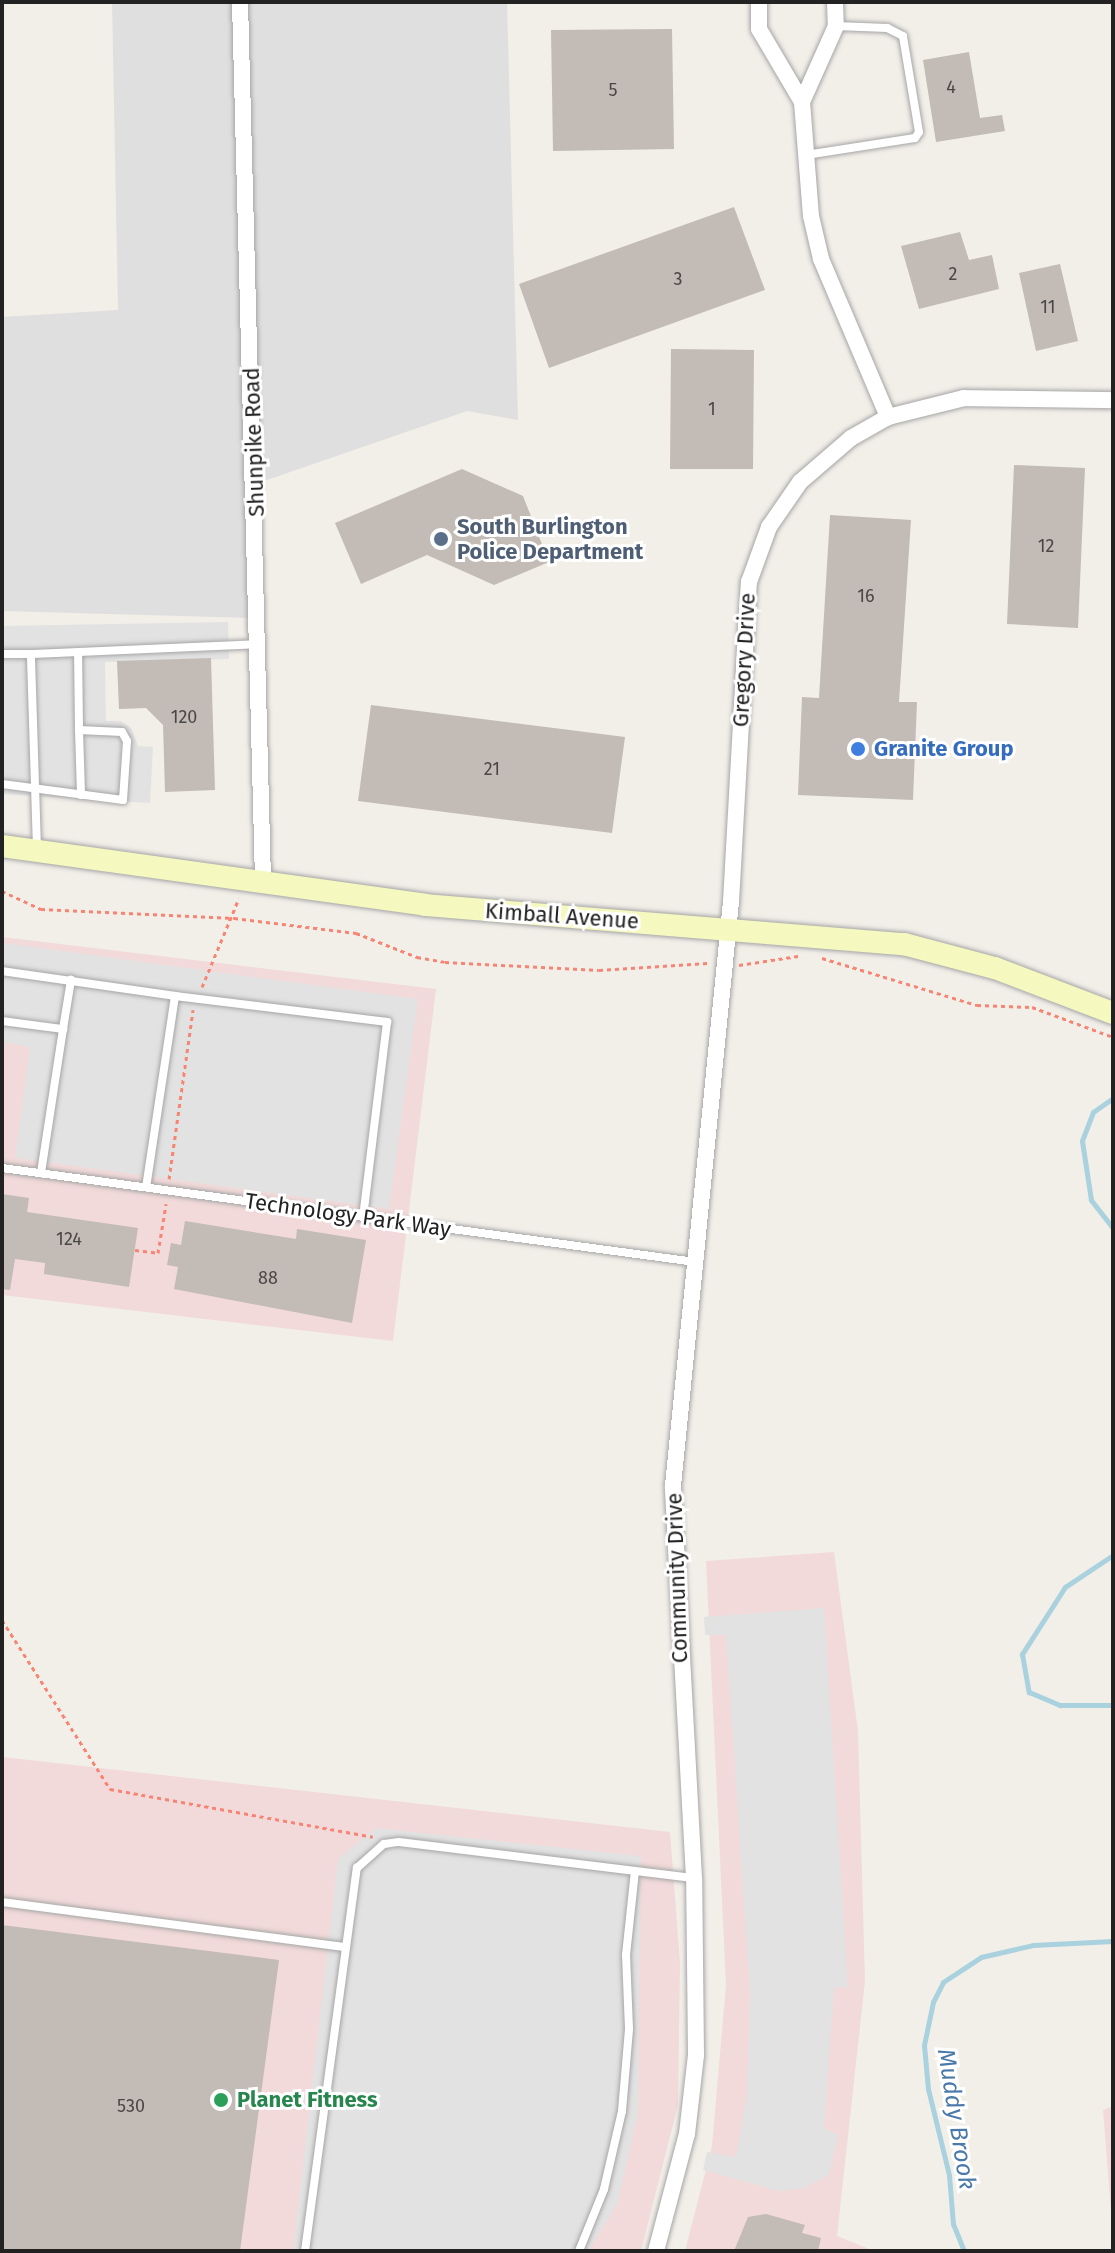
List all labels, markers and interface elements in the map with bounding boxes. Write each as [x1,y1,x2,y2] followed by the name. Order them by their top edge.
[946,76,956,98] house number: 4
[608,79,618,101] house number: 5
[949,263,957,285] house number: 2
[674,268,682,290] house number: 3
[1040,296,1056,318] house number: 11
[238,367,270,517] street label: Shunpike Road
[708,398,716,420] house number: 1
[457,513,643,564] place label: South Burlington Police Department
[432,530,450,548] marker: South Burlington Police Department
[1038,535,1054,557] house number: 12
[857,585,875,607] house number: 16
[727,592,761,728] street label: Gregory Drive
[171,706,197,728] house number: 120
[874,736,1014,762] place label: Granite Group
[849,740,867,758] marker: Granite Group
[484,758,500,780] house number: 21
[484,897,640,935] street label: Kimball Avenue
[243,1187,453,1243] street label: Technology Park Way
[56,1228,82,1250] house number: 124
[258,1267,278,1289] house number: 88
[661,1492,693,1664] street label: Community Drive
[931,2047,981,2191] water label: Muddy Brook
[237,2087,378,2113] place label: Planet Fitness
[212,2091,230,2109] marker: Planet Fitness
[117,2095,145,2117] house number: 530

